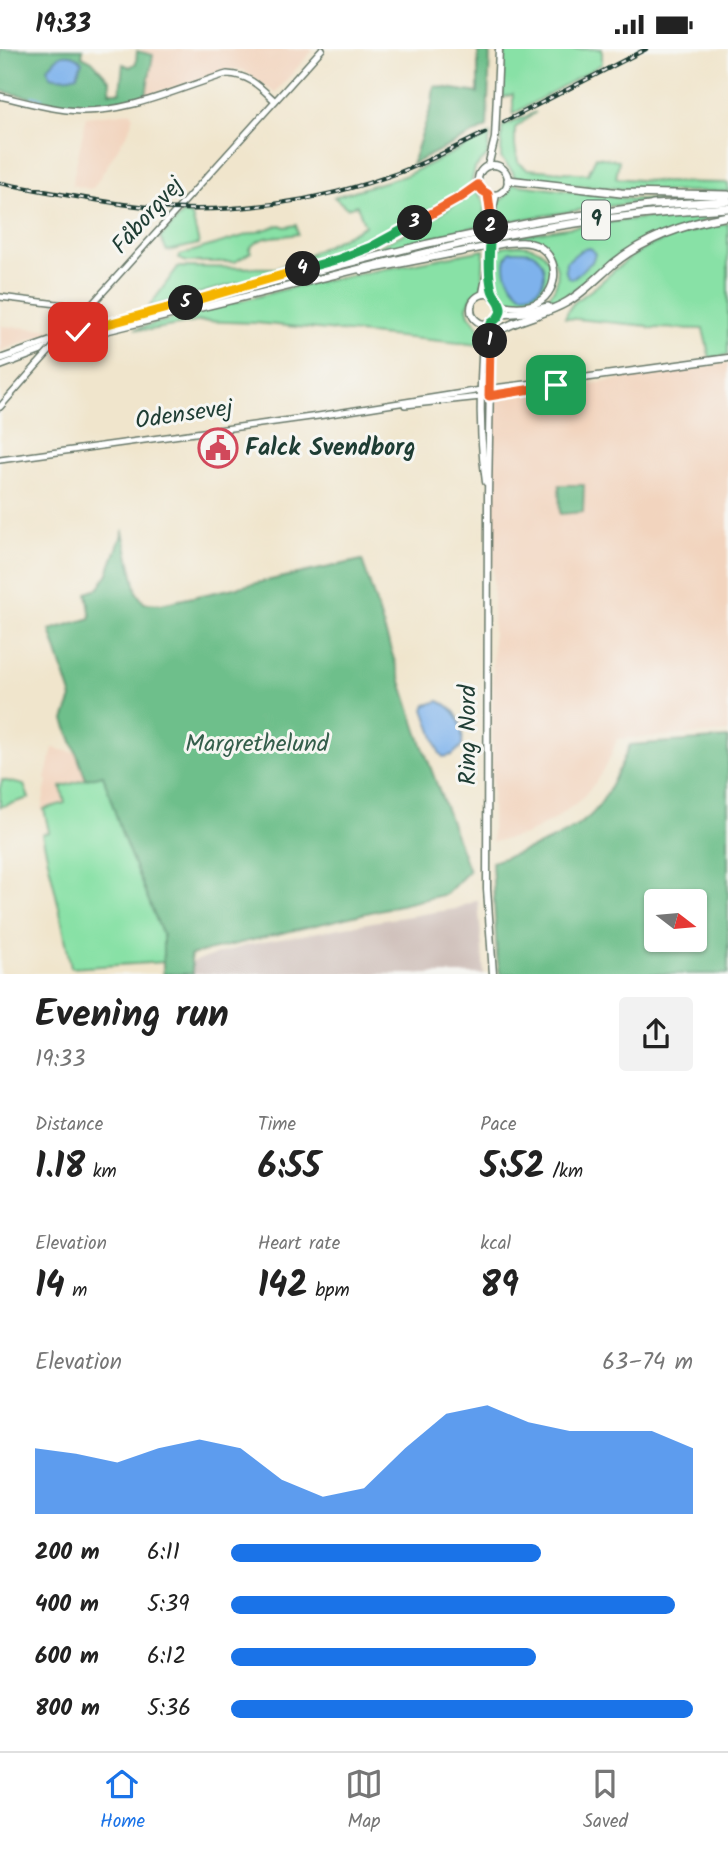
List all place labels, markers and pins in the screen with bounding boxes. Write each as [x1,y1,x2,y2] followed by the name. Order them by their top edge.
[398,205,432,241] pin: 3
[474,209,508,245] pin: 2
[286,251,320,287] pin: 4
[168,285,204,321] pin: 5
[48,302,108,362] pin
[472,323,508,359] pin: 1
[526,355,586,415] pin
[197,427,239,469] public building icon: Falck Svendborg
[245,429,416,468] place label: Falck Svendborg

